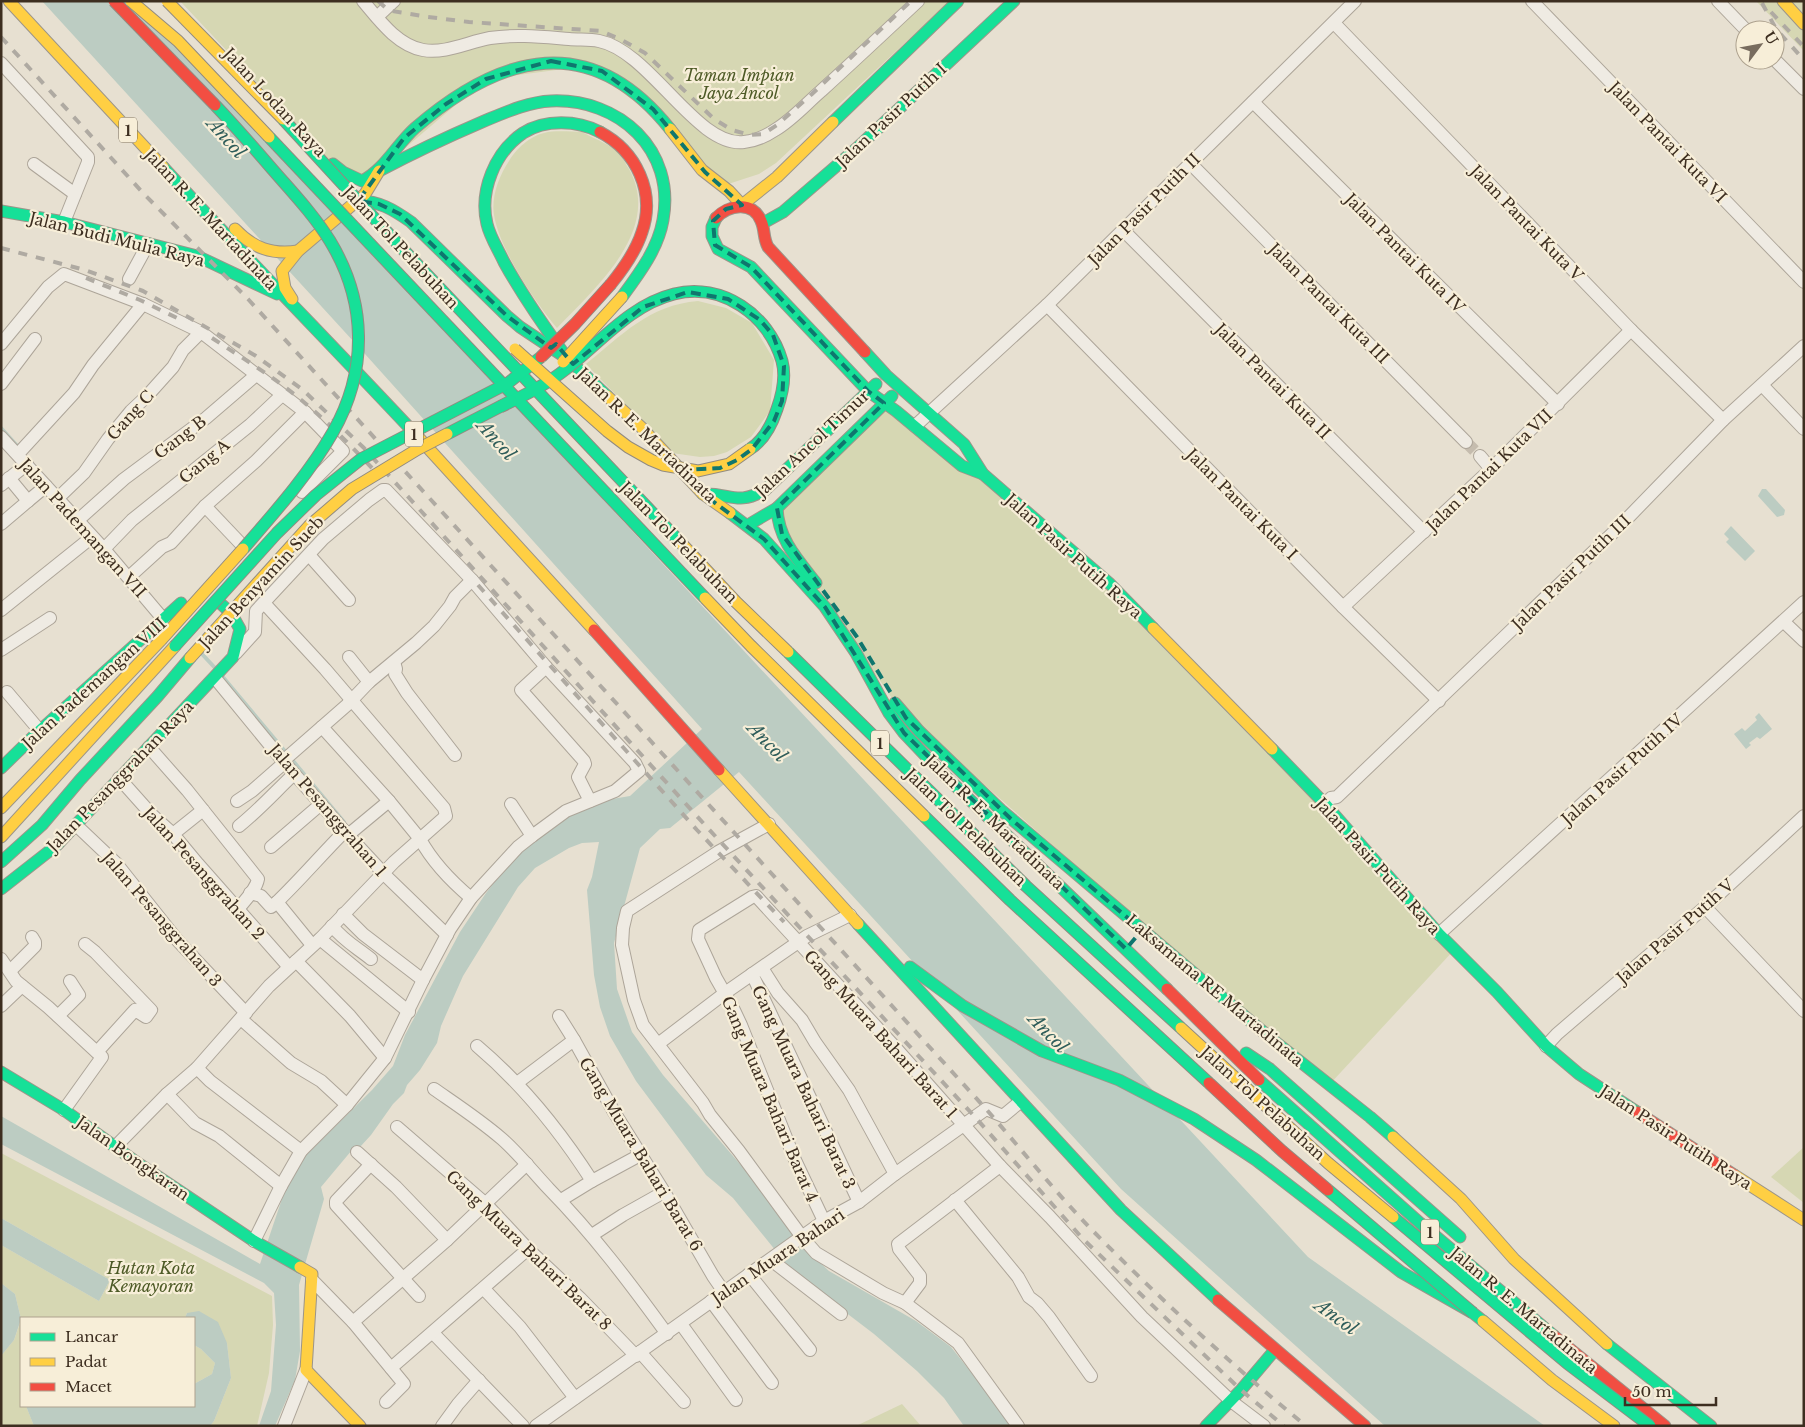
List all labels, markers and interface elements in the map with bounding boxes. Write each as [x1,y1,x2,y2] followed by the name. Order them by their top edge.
[1735,20,1785,70] north arrow
[1760,28,1782,49] text: U
[218,42,331,161] street label: Jalan Lodan Raya
[830,59,950,173] street label: Jalan Pasir Putih I
[684,65,794,103] park label: Taman Impian Jaya Ancol
[1604,76,1731,207] street label: Jalan Pantai Kuta VI
[201,112,250,163] water label: Ancol
[119,118,137,142] road number: 1
[139,143,282,294] street label: Jalan R. E. Martadinata
[1082,149,1204,271] street label: Jalan Pasir Putih II
[1465,159,1588,286] street label: Jalan Pantai Kuta V
[337,180,463,313] street label: Jalan Tol Pelabuhan
[1339,187,1469,317] street label: Jalan Pantai Kuta IV
[25,207,207,270] street label: Jalan Budi Mulia Raya
[1263,237,1393,367] street label: Jalan Pantai Kuta III
[1210,318,1335,443] street label: Jalan Pantai Kuta II
[572,362,721,507] street label: Jalan R. E. Martadinata
[749,385,873,502] street label: Jalan Ancol Timur
[102,386,158,444] street label: Gang C
[1420,405,1556,537] street label: Jalan Pantai Kuta VII
[150,411,210,463] street label: Gang B
[471,414,520,465] water label: Ancol
[405,422,423,446] road number: 1
[175,434,234,488] street label: Gang A
[1181,443,1302,564] street label: Jalan Pantai Kuta I
[14,453,151,602] street label: Jalan Pademangan VII
[615,476,742,607] street label: Jalan Tol Pelabuhan
[1000,488,1147,623] street label: Jalan Pasir Putih Raya
[1506,510,1635,635] street label: Jalan Pasir Putih III
[193,511,328,654] street label: Jalan Benyamin Sueb
[16,613,170,754] street label: Jalan Pademangan VIII
[41,696,198,857] street label: Jalan Pesanggrahan Raya
[1556,709,1687,830] street label: Jalan Pasir Putih IV
[741,716,792,767] water label: Ancol
[871,730,889,756] road number: 1
[264,738,391,881] street label: Jalan Pesanggrahan 1
[920,749,1069,894] street label: Jalan R. E. Martadinata
[900,763,1031,890] street label: Jalan Tol Pelabuhan
[1310,792,1445,939] street label: Jalan Pasir Putih Raya
[138,801,269,944] street label: Jalan Pesanggrahan 2
[97,846,226,991] street label: Jalan Pesanggrahan 3
[1611,874,1738,989] street label: Jalan Pasir Putih V
[1122,910,1308,1070] street label: Laksamana RE Martadinata
[800,946,962,1122] street label: Gang Muara Bahari Barat 1
[748,982,860,1192] street label: Gang Muara Bahari Barat 3
[717,993,823,1205] street label: Gang Muara Bahari Barat 4
[1022,1007,1073,1058] water label: Ancol
[1195,1040,1330,1164] street label: Jalan Tol Pelabuhan
[575,1053,707,1255] street label: Gang Muara Bahari Barat 6
[1594,1079,1756,1194] street label: Jalan Pasir Putih Raya
[71,1110,194,1205] street label: Jalan Bongkaran
[442,1166,616,1334] street label: Gang Muara Bahari Barat 8
[706,1204,849,1309] street label: Jalan Muara Bahari
[1421,1220,1439,1244] road number: 1
[1445,1241,1602,1378] street label: Jalan R. E. Martadinata
[106,1258,195,1296] park label: Hutan Kota Kemayoran
[1309,1293,1362,1340] water label: Ancol
[20,1317,195,1407] legend
[65,1327,119,1346] text: Lancar
[65,1352,108,1371] text: Padat
[1625,1374,1716,1406] scale bar
[65,1377,112,1396] text: Macet
[1632,1382,1672,1401] text: 50 m

